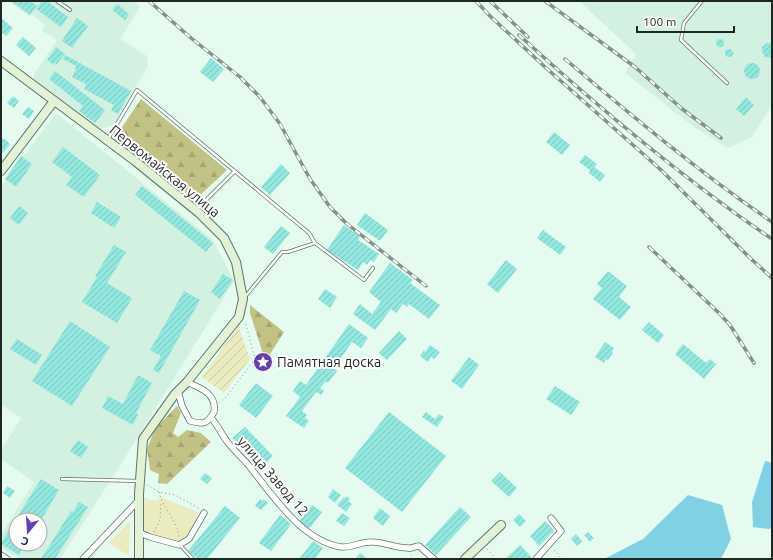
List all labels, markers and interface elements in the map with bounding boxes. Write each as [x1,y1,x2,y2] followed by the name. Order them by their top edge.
[637,8,734,34] scale bar
[643,15,676,28] text: 100 m
[107,122,223,220] street label: Первомайская улица
[252,351,274,373] place icon: Памятная доска
[277,354,381,370] place label: Памятная доска
[234,433,312,519] street label: улица Завод 12
[8,512,48,552] north arrow
[20,535,30,548] text: С

